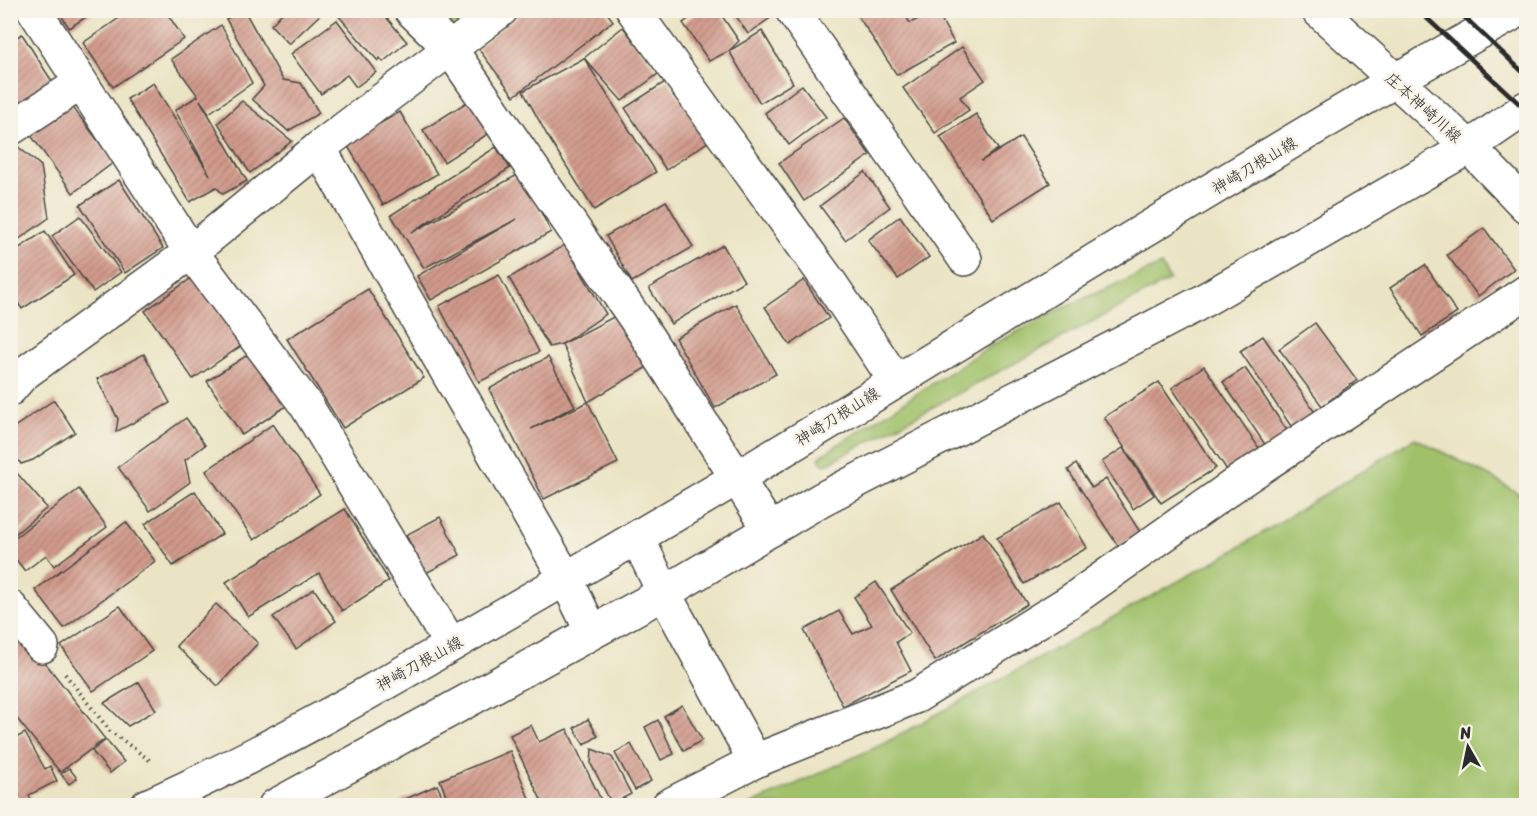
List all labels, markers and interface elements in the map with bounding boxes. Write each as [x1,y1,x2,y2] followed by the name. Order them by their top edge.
[1378,64,1469,150] street label: 庄本神崎川線
[1206,128,1303,203] street label: 神崎刀根山線
[789,379,886,454] street label: 神崎刀根山線
[370,627,468,699] street label: 神崎刀根山線
[1438,717,1498,777] north arrow
[1457,717,1474,748] text: N

